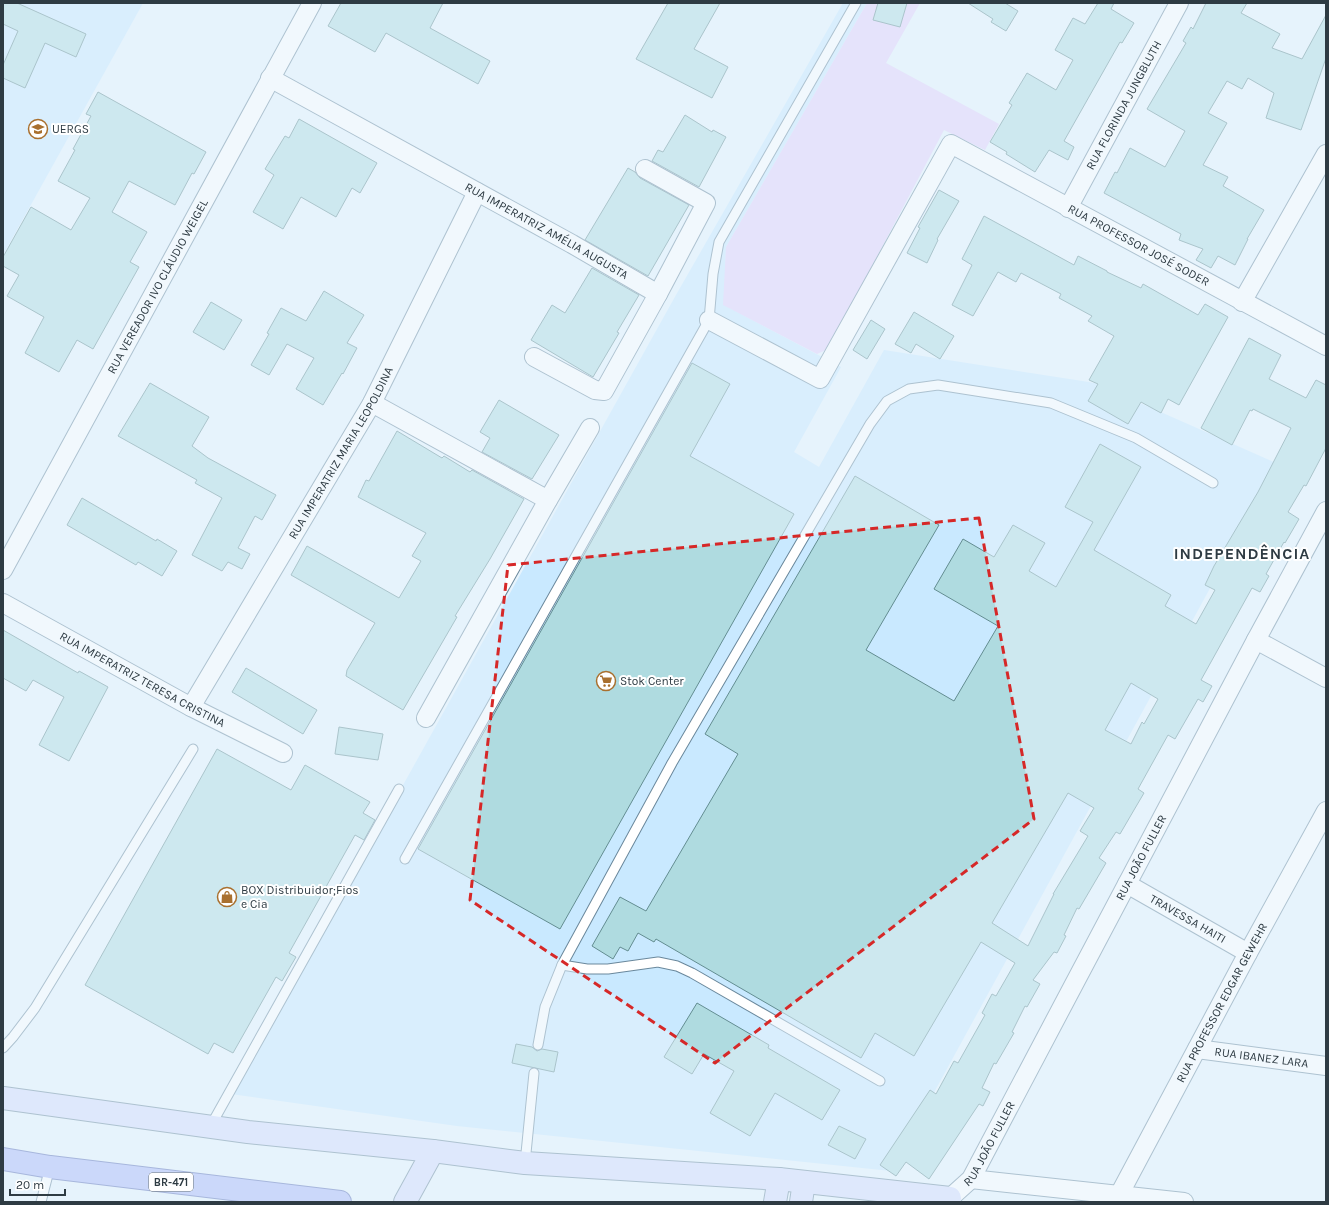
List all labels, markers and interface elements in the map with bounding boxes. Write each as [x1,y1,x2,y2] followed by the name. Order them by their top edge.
[1083,38,1164,172] street label: RUA FLORINDA JUNGBLUTH
[27,118,49,140] school or university icon: UERGS
[52,122,89,136] place label: UERGS
[462,180,631,282] street label: RUA IMPERATRIZ AMÉLIA AUGUSTA
[104,196,211,376] street label: RUA VEREADOR IVO CLÁUDIO WEIGEL
[1066,201,1212,289] street label: RUA PROFESSOR JOSÉ SODER
[286,364,396,542] street label: RUA IMPERATRIZ MARIA LEOPOLDINA
[1174,544,1310,563] district label: INDEPENDÊNCIA
[57,629,228,730] street label: RUA IMPERATRIZ TERESA CRISTINA
[595,670,617,692] supermarket icon: Stok Center
[620,674,684,688] place label: Stok Center
[1113,812,1169,903] street label: RUA JOÃO FULLER
[241,883,359,911] place label: BOX Distribuidor;Fios e Cia
[216,886,238,908] shop icon: BOX Distribuidor;Fios e Cia
[1147,891,1228,946] street label: TRAVESSA HAITI
[1173,920,1270,1085] street label: RUA PROFESSOR EDGAR GEWEHR
[1214,1044,1309,1071] street label: RUA IBANEZ LARA
[961,1099,1018,1189] street label: RUA JOÃO FULLER
[10,1171,65,1197] scale bar
[149,1173,193,1191] road number: BR-471
[16,1178,44,1192] text: 20 m

